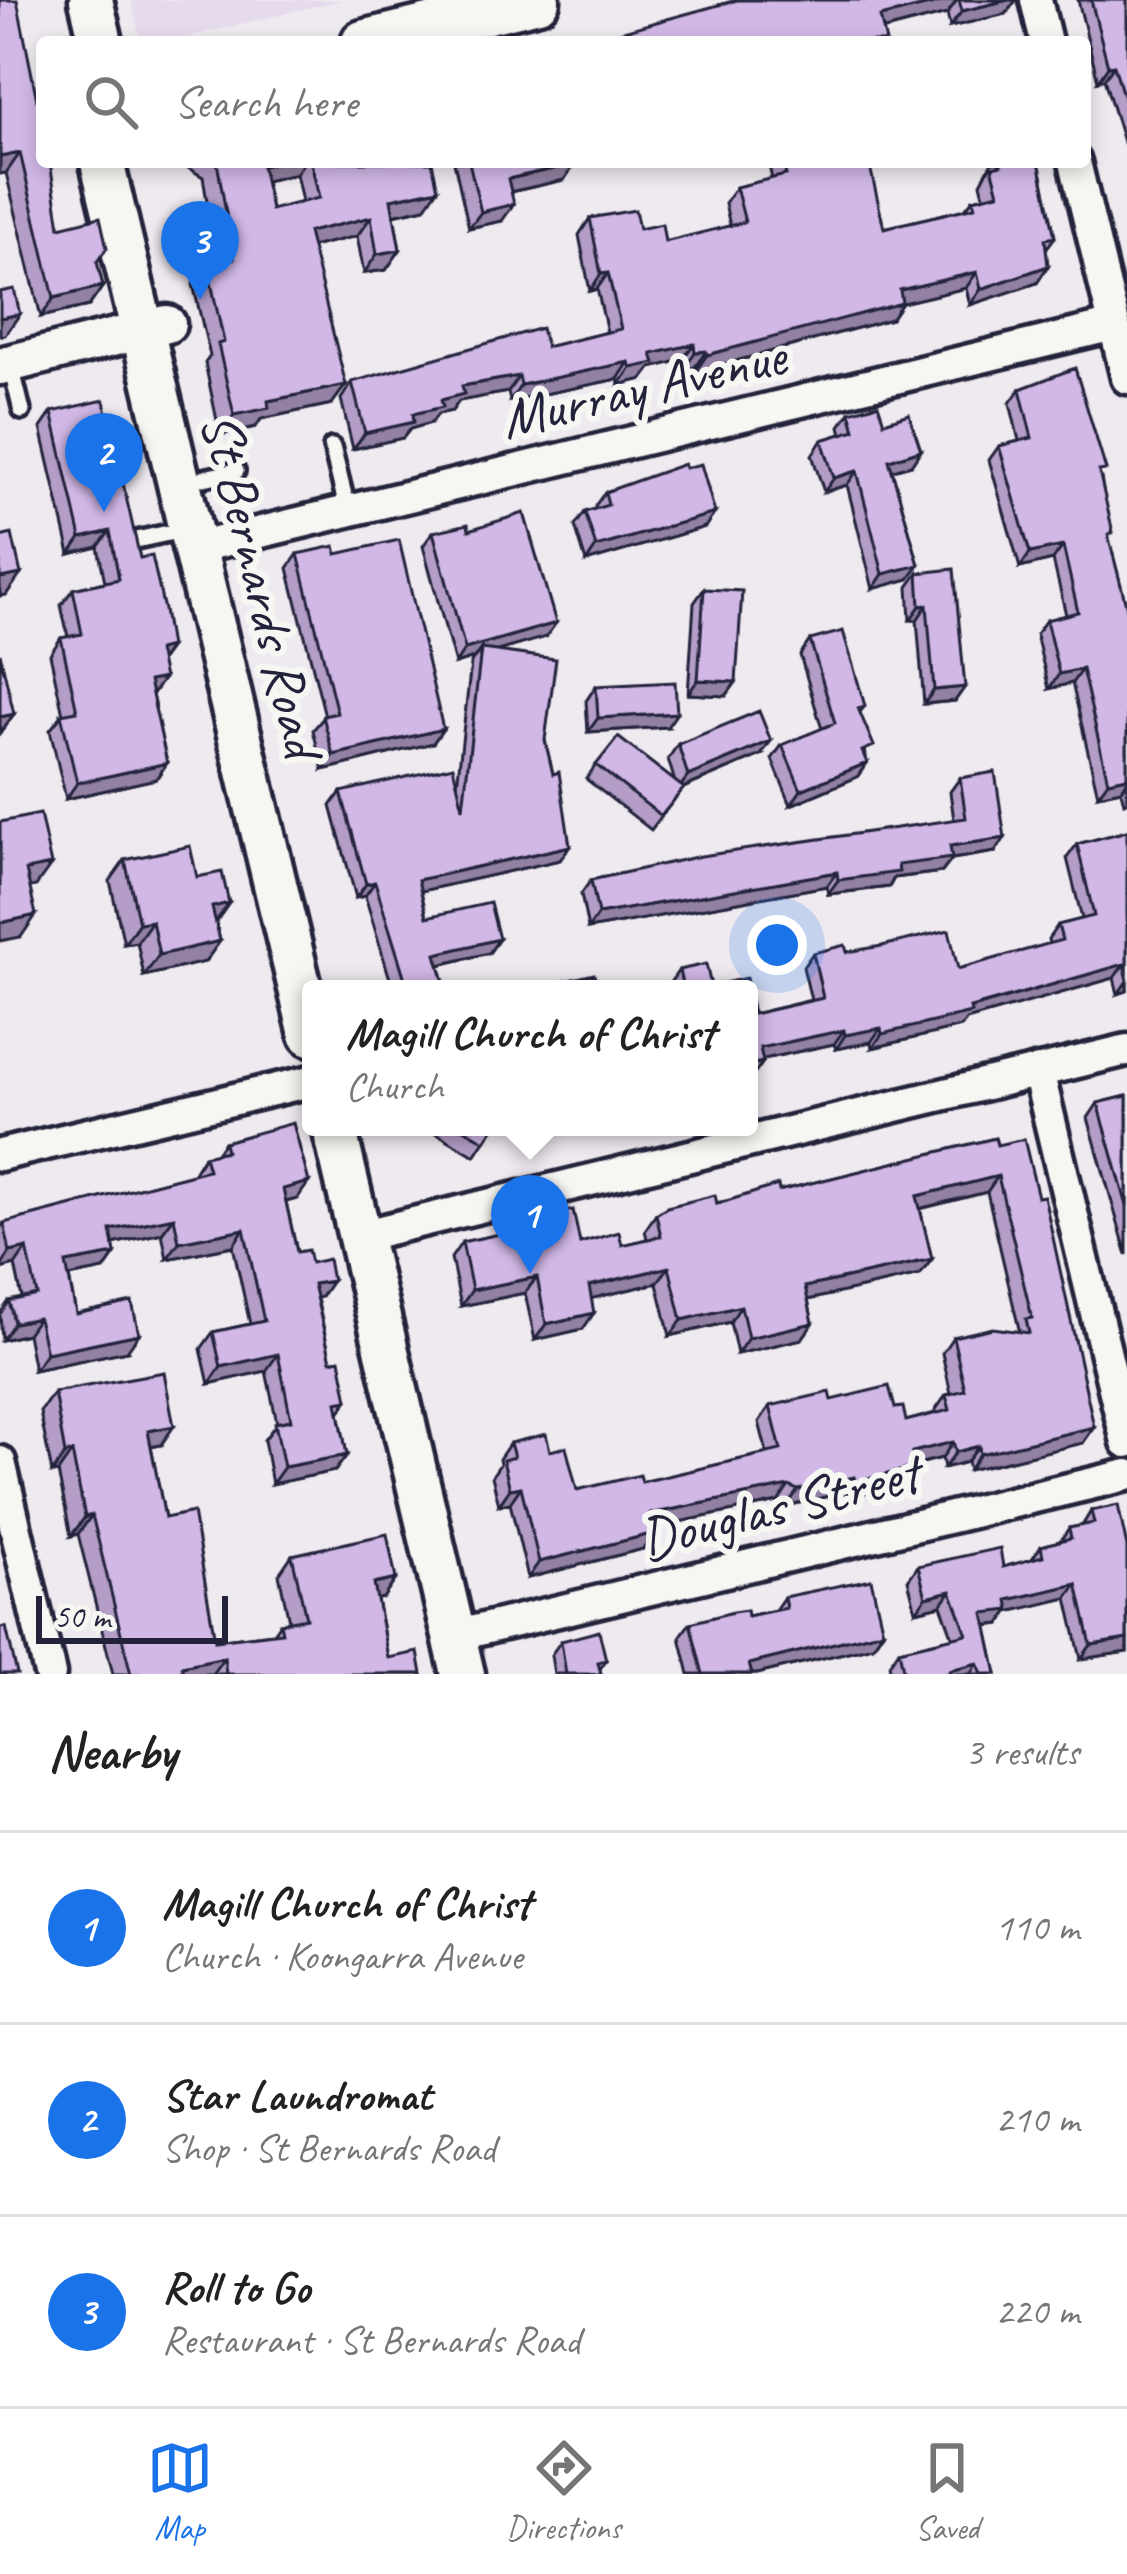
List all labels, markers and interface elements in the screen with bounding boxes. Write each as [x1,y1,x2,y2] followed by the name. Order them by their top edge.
[36,36,1091,168] search box
[78,69,144,135] icon: search
[174,74,357,131] text: Search here
[161,201,239,300] pin: 3
[494,319,796,455] street label: Murray Avenue
[185,405,342,772] street label: St Bernards Road
[65,413,143,512] pin: 2
[747,915,807,975] your location
[302,980,758,1136] popup
[346,1005,714,1062] text: Magill Church of Christ
[346,1062,443,1111] text: Church
[491,1175,569,1274] pin: 1
[632,1435,933,1575] street label: Douglas Street
[36,1590,228,1643] scale bar
[54,1596,110,1638] text: 50 m
[48,1720,176,1784] text: Nearby
[965,1728,1079,1777] text: 3 results
[162,1875,531,1932] text: Magill Church of Christ
[78,1903,96,1952] text: 1
[995,1903,1079,1952] text: 110 m
[162,1932,522,1981] text: Church · Koongarra Avenue
[162,2067,432,2124] text: Star Laundromat
[78,2095,96,2144] text: 2
[995,2095,1079,2144] text: 210 m
[162,2124,495,2173] text: Shop · St Bernards Road
[162,2259,310,2316] text: Roll to Go
[78,2287,96,2336] text: 3
[995,2287,1079,2336] text: 220 m
[162,2316,580,2365] text: Restaurant · St Bernards Road
[147,2435,213,2549] tab: Map
[506,2435,621,2549] tab: Directions
[914,2435,980,2549] tab: Saved

